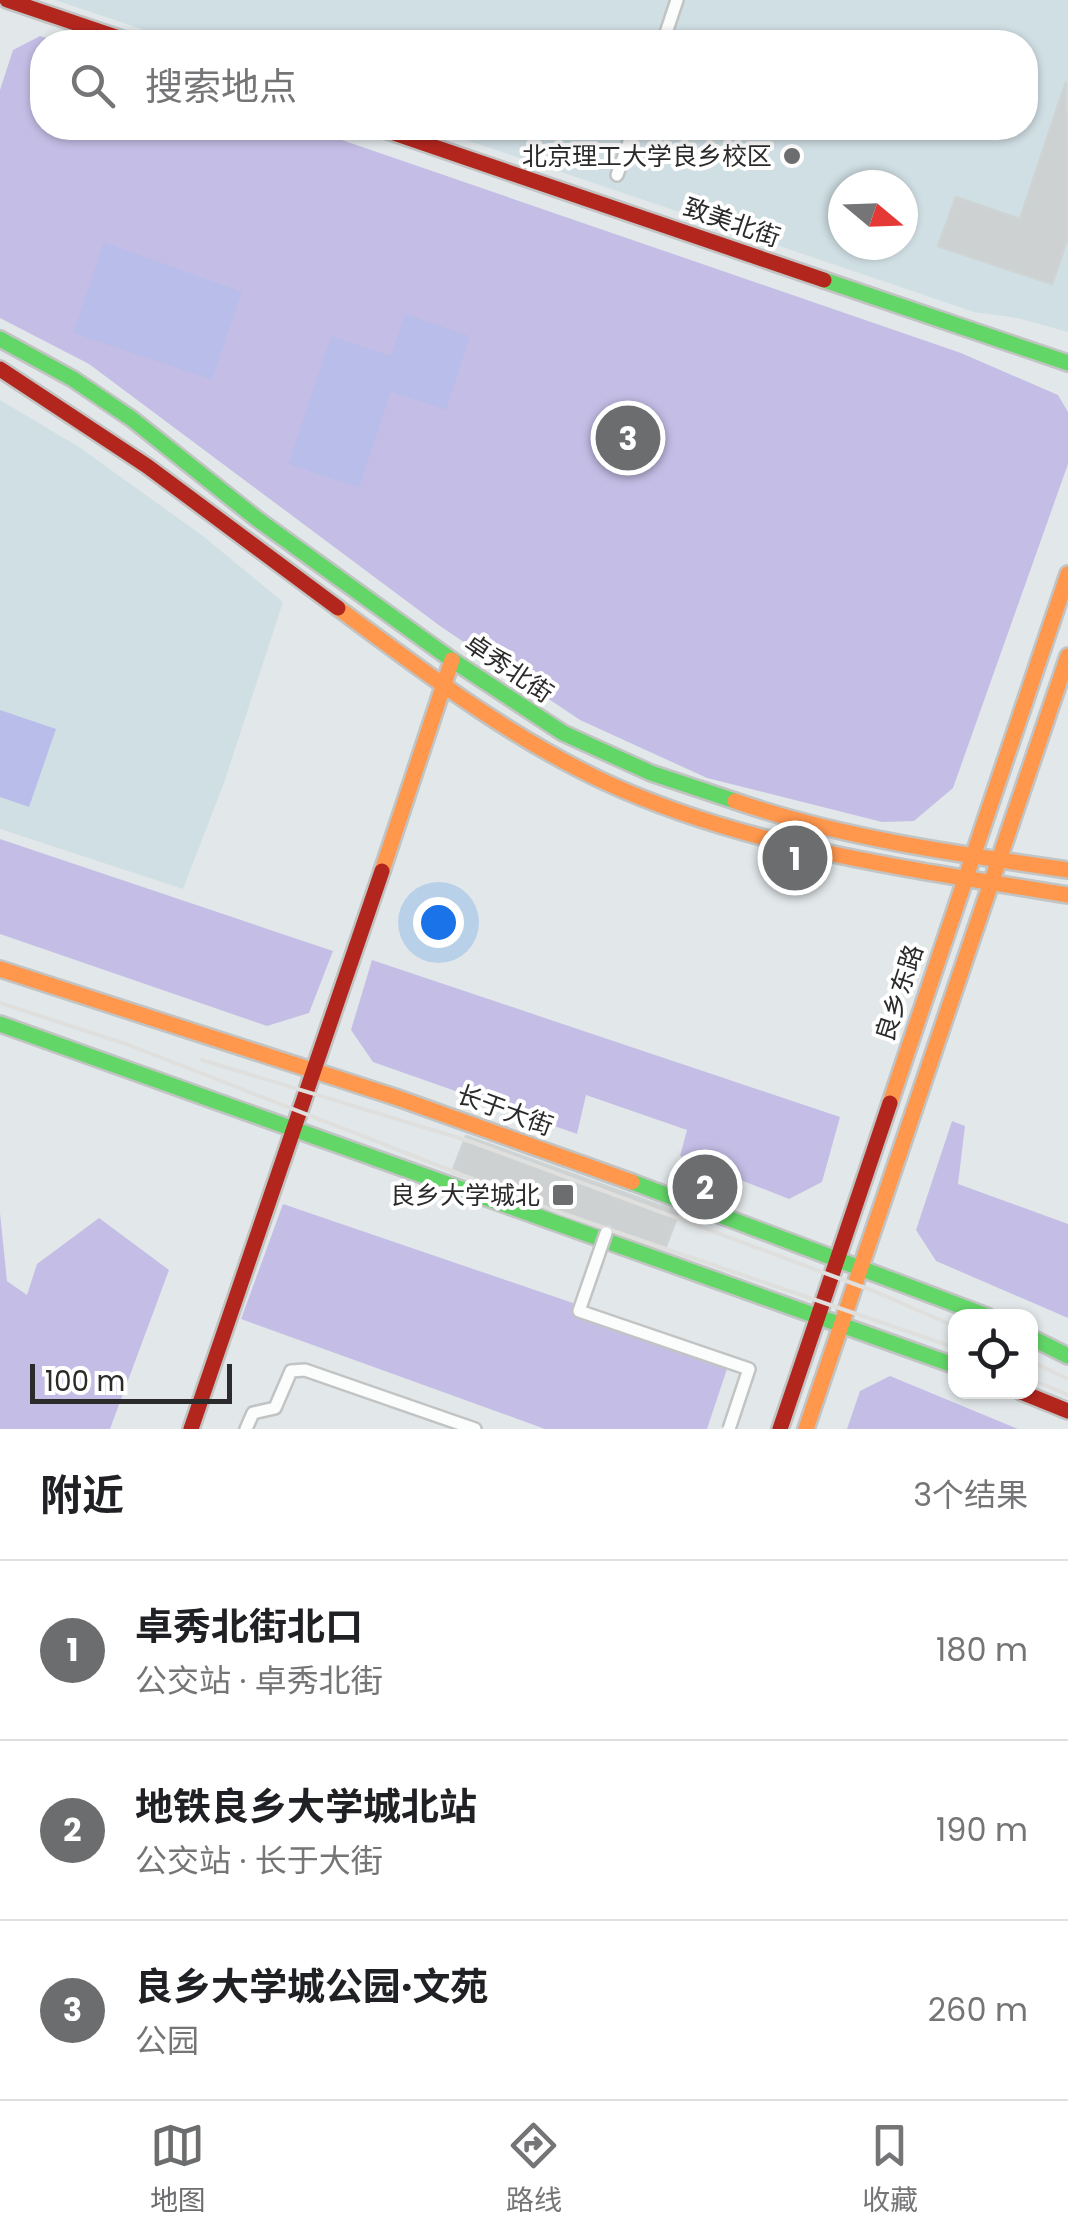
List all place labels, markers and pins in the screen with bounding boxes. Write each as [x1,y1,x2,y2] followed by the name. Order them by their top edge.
[522,139,772,174] place label: 北京理工大学良乡校区
[781,145,803,167] marker: 北京理工大学良乡校区
[596,400,660,476] pin: 3
[762,820,828,896] pin: 1
[672,1150,738,1224] pin: 2
[390,1178,540,1213] place label: 良乡大学城北
[550,1182,576,1208] marker: 良乡大学城北

